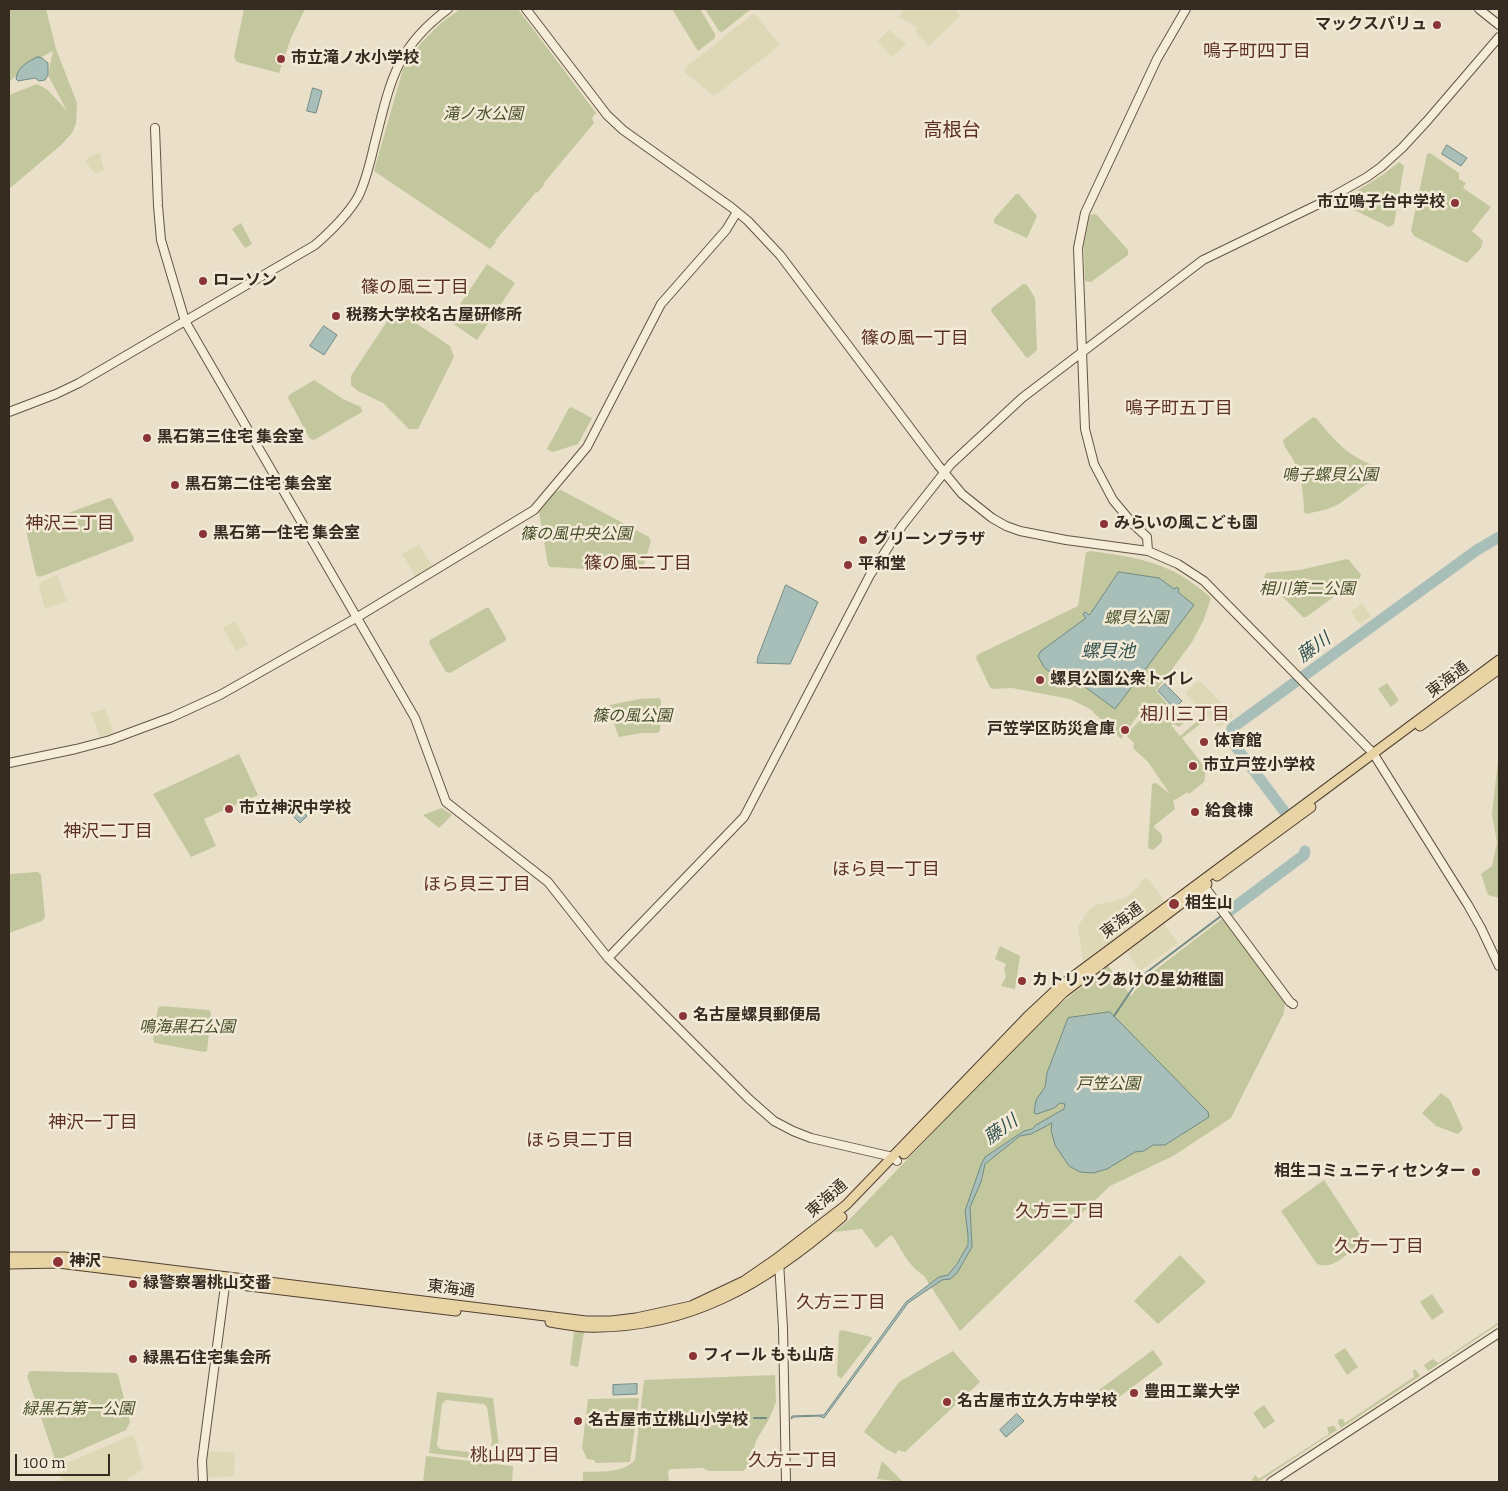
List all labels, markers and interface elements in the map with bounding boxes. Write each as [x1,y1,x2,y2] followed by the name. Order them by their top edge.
[1315,15,1427,35] place label: マックスバリュ
[1431,19,1443,31] marker: マックスバリュ
[1203,41,1311,63] district label: 鳴子町四丁目
[291,49,419,69] place label: 市立滝ノ水小学校
[275,53,287,65] marker: 市立滝ノ水小学校
[443,105,523,125] park label: 滝ノ水公園
[924,120,980,142] district label: 高根台
[1317,193,1445,213] place label: 市立鳴子台中学校
[1449,197,1461,209] marker: 市立鳴子台中学校
[213,271,277,291] place label: ローソン
[197,275,209,287] marker: ローソン
[361,277,469,299] district label: 篠の風三丁目
[346,306,522,326] place label: 税務大学校名古屋研修所
[330,310,342,322] marker: 税務大学校名古屋研修所
[861,328,969,350] district label: 篠の風一丁目
[1125,398,1233,420] district label: 鳴子町五丁目
[157,428,304,448] place label: 黒石第三住宅 集会室
[141,432,153,444] marker: 黒石第三住宅 集会室
[1282,466,1378,486] park label: 鳴子螺貝公園
[185,475,332,495] place label: 黒石第二住宅 集会室
[169,479,181,491] marker: 黒石第二住宅 集会室
[25,513,115,535] district label: 神沢三丁目
[1114,514,1258,534] place label: みらいの風こども園
[1098,518,1110,530] marker: みらいの風こども園
[213,524,360,544] place label: 黒石第一住宅 集会室
[520,525,632,545] park label: 篠の風中央公園
[197,528,209,540] marker: 黒石第一住宅 集会室
[873,530,985,550] place label: グリーンプラザ
[857,534,869,546] marker: グリーンプラザ
[584,553,692,575] district label: 篠の風二丁目
[858,555,906,575] place label: 平和堂
[842,559,854,571] marker: 平和堂
[1259,580,1355,600] park label: 相川第二公園
[1104,609,1168,629] park label: 螺貝公園
[1293,629,1335,667] water label: 藤川
[1081,641,1135,663] water label: 螺貝池
[1423,658,1473,702] street label: 東海通
[1050,670,1194,690] place label: 螺貝公園公衆トイレ
[1034,674,1046,686] marker: 螺貝公園公衆トイレ
[1140,704,1230,726] district label: 相川三丁目
[592,707,672,727] park label: 篠の風公園
[987,720,1115,740] place label: 戸笠学区防災倉庫
[1119,724,1131,736] marker: 戸笠学区防災倉庫
[1214,732,1262,752] place label: 体育館
[1198,736,1210,748] marker: 体育館
[1203,756,1315,776] place label: 市立戸笠小学校
[1187,760,1199,772] marker: 市立戸笠小学校
[239,799,351,819] place label: 市立神沢中学校
[1205,802,1253,822] place label: 給食棟
[223,803,235,815] marker: 市立神沢中学校
[1189,806,1201,818] marker: 給食棟
[63,821,153,843] district label: 神沢二丁目
[832,859,940,881] district label: ほら貝一丁目
[423,874,531,896] district label: ほら貝三丁目
[1185,894,1233,914] place label: 相生山
[1167,897,1181,911] marker: 相生山
[1097,899,1147,943] street label: 東海通
[1032,971,1224,991] place label: カトリックあけの星幼稚園
[1016,975,1028,987] marker: カトリックあけの星幼稚園
[693,1006,821,1026] place label: 名古屋螺貝郵便局
[677,1010,689,1022] marker: 名古屋螺貝郵便局
[139,1018,235,1038] park label: 鳴海黒石公園
[1076,1075,1140,1095] park label: 戸笠公園
[980,1111,1022,1149] water label: 藤川
[48,1112,138,1134] district label: 神沢一丁目
[526,1130,634,1152] district label: ほら貝二丁目
[1274,1162,1466,1182] place label: 相生コミュニティセンター
[1470,1166,1482,1178] marker: 相生コミュニティセンター
[803,1176,851,1222] street label: 東海通
[1015,1201,1105,1223] district label: 久方三丁目
[1334,1236,1424,1258] district label: 久方一丁目
[69,1252,101,1272] place label: 神沢
[51,1255,65,1269] marker: 神沢
[143,1274,271,1294] place label: 緑警察署桃山交番
[426,1277,476,1301] street label: 東海通
[127,1278,139,1290] marker: 緑警察署桃山交番
[796,1292,886,1314] district label: 久方三丁目
[703,1346,834,1366] place label: フィール もも山店
[143,1349,271,1369] place label: 緑黒石住宅集会所
[687,1350,699,1362] marker: フィール もも山店
[127,1353,139,1365] marker: 緑黒石住宅集会所
[1144,1383,1240,1403] place label: 豊田工業大学
[1128,1387,1140,1399] marker: 豊田工業大学
[957,1392,1117,1412] place label: 名古屋市立久方中学校
[941,1396,953,1408] marker: 名古屋市立久方中学校
[22,1400,134,1420] park label: 緑黒石第一公園
[588,1411,748,1431] place label: 名古屋市立桃山小学校
[572,1415,584,1427] marker: 名古屋市立桃山小学校
[18,1444,112,1476] scale bar
[470,1445,560,1467] district label: 桃山四丁目
[748,1450,838,1472] district label: 久方二丁目
[23,1454,66,1472] text: 100 m

